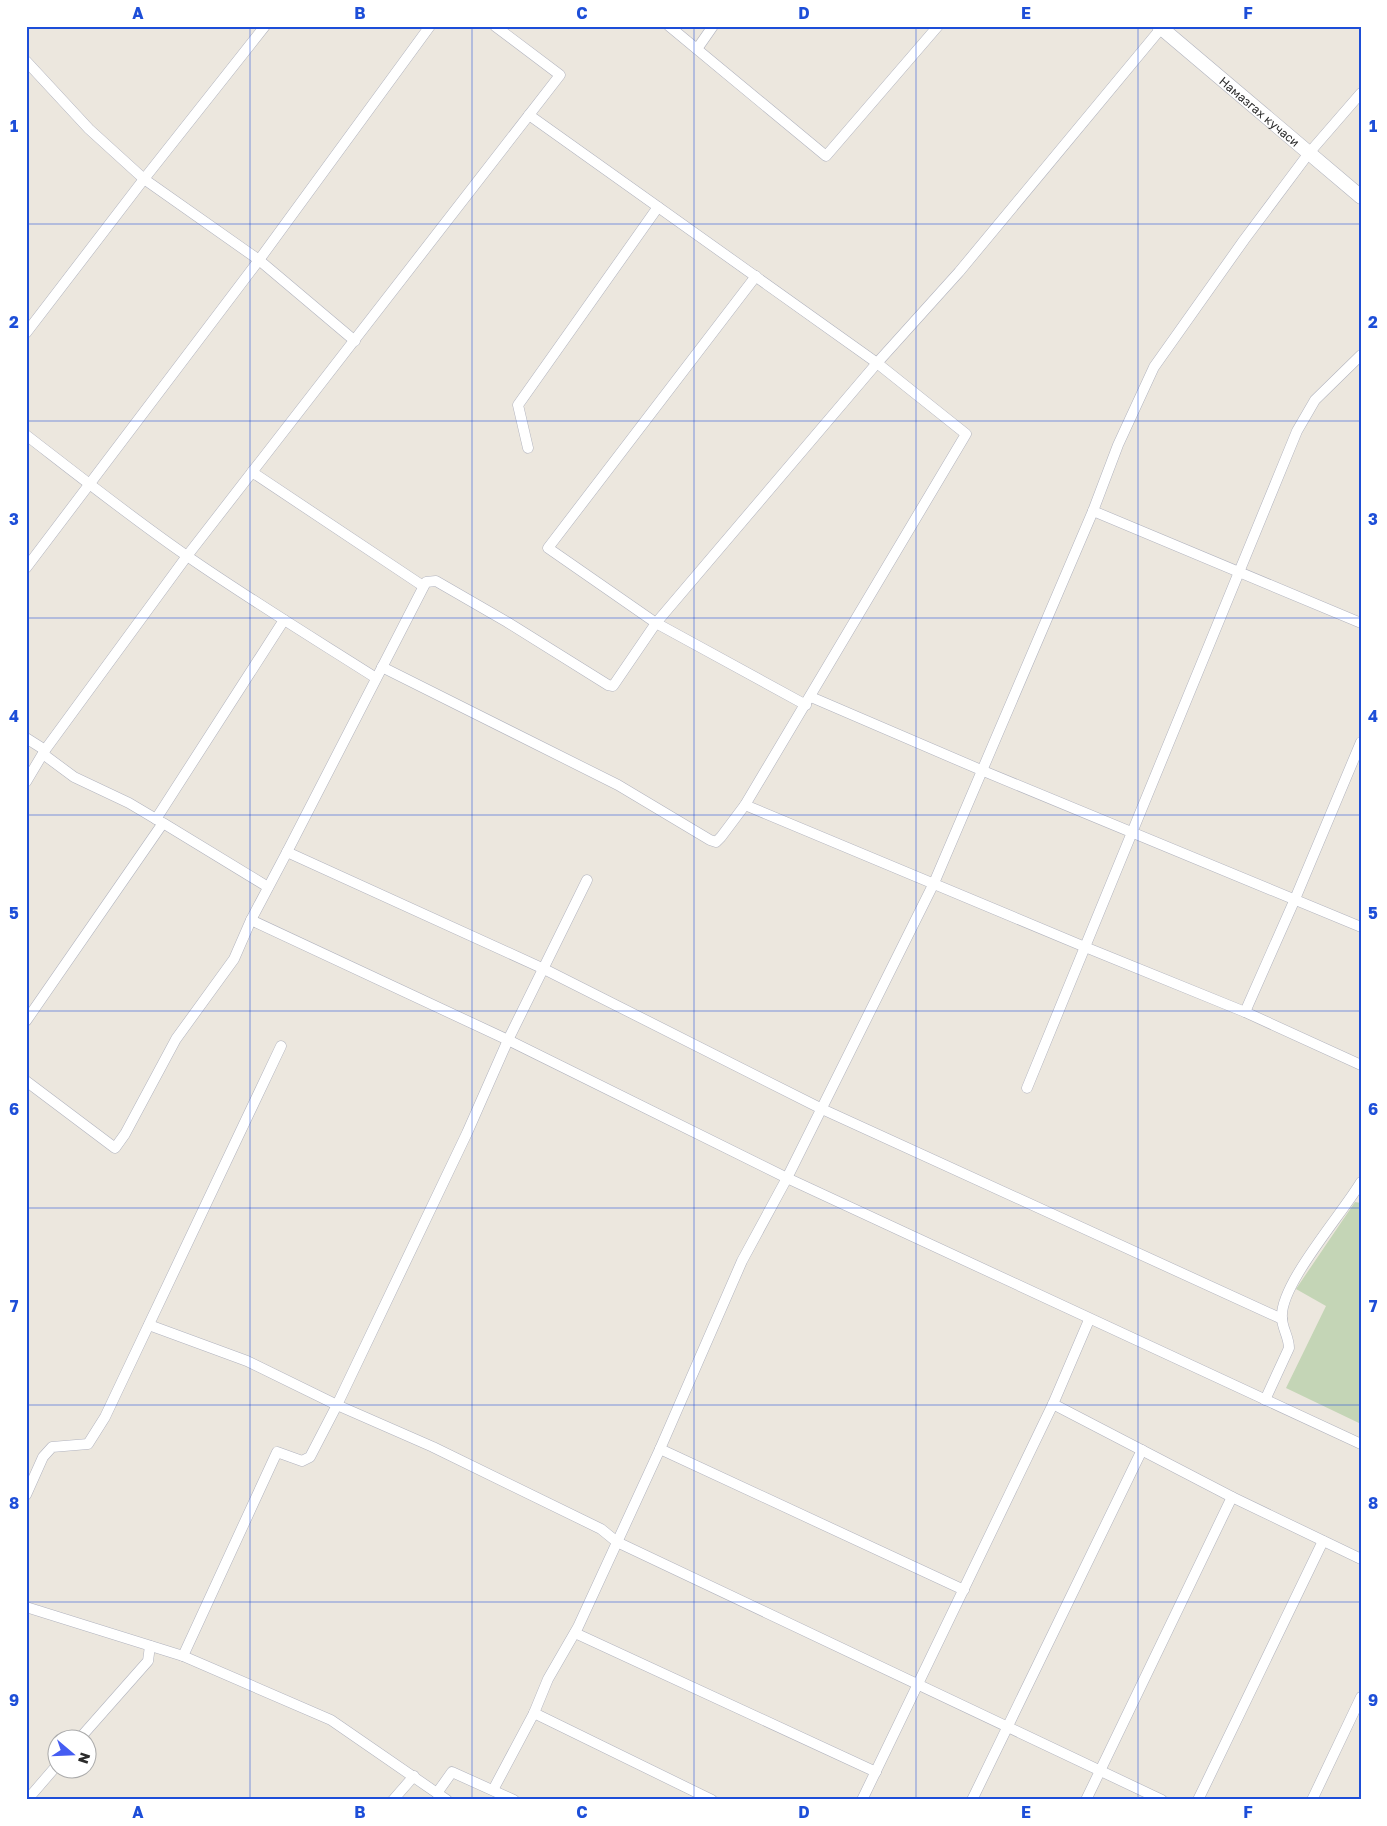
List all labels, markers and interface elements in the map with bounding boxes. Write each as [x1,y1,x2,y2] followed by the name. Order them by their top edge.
[132,3,144,23] text: A
[354,3,366,23] text: B
[576,3,588,23] text: C
[798,3,810,23] text: D
[1021,3,1031,23] text: E
[1243,3,1253,23] text: F
[1217,73,1303,149] street label: Намазгах кучаси
[10,116,18,136] text: 1
[1369,116,1377,136] text: 1
[9,312,19,332] text: 2
[1368,312,1378,332] text: 2
[9,509,19,529] text: 3
[1368,509,1378,529] text: 3
[9,706,19,726] text: 4
[1368,706,1378,726] text: 4
[9,903,19,923] text: 5
[1368,903,1378,923] text: 5
[9,1099,19,1119] text: 6
[1368,1099,1378,1119] text: 6
[10,1296,19,1316] text: 7
[1369,1296,1378,1316] text: 7
[9,1493,19,1513] text: 8
[1368,1493,1378,1513] text: 8
[9,1690,19,1710] text: 9
[1368,1690,1378,1710] text: 9
[48,1728,98,1778] north arrow
[75,1751,95,1766] text: N
[132,1802,144,1822] text: A
[354,1802,366,1822] text: B
[576,1802,588,1822] text: C
[798,1802,810,1822] text: D
[1021,1802,1031,1822] text: E
[1243,1802,1253,1822] text: F

